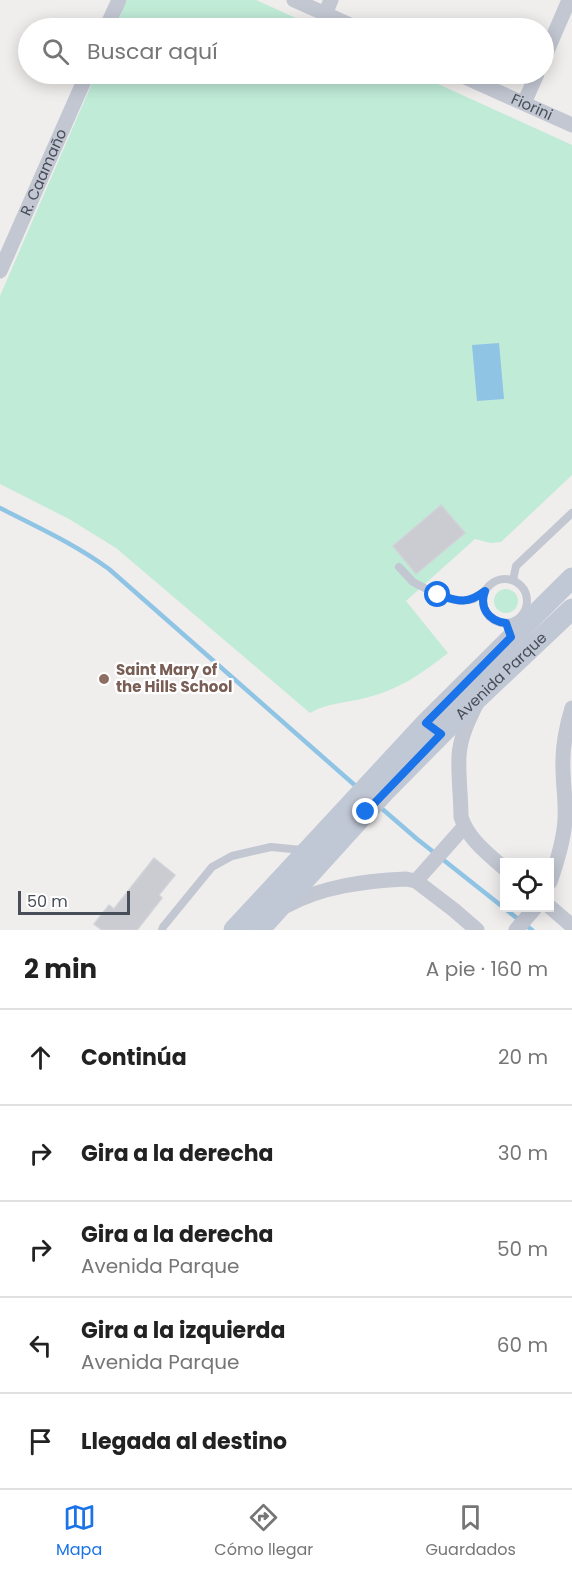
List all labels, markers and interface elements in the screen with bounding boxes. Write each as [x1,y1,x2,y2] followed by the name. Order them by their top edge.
[18,18,554,84] search box
[39,35,72,68] icon: search
[87,36,218,67] text: Buscar aquí
[508,88,556,125] street label: Fiorini
[15,125,72,219] street label: R. Caamaño
[424,581,450,607] route start
[450,627,551,724] street label: Avenida Parque
[116,659,232,697] place label: Saint Mary of the Hills School
[97,672,111,686] marker: Saint Mary of the Hills School
[352,798,378,824] route end
[500,858,554,912] map controls
[500,858,554,912] button: locate
[18,888,130,916] scale bar
[27,890,68,913] text: 50 m
[24,951,97,987] text: 2 min
[426,955,548,983] text: A pie · 160 m
[24,1041,57,1074] icon: ahead
[81,1042,187,1073] text: Continúa
[498,1043,548,1071] text: 20 m
[24,1137,57,1170] icon: right
[81,1138,274,1169] text: Gira a la derecha
[498,1139,548,1167] text: 30 m
[81,1219,274,1250] text: Gira a la derecha
[24,1233,57,1266] icon: right
[497,1235,548,1263] text: 50 m
[81,1252,239,1280] text: Avenida Parque
[81,1315,285,1346] text: Gira a la izquierda
[24,1329,57,1362] icon: left
[497,1331,548,1359] text: 60 m
[81,1348,239,1376] text: Avenida Parque
[24,1425,57,1458] icon: arrive
[81,1426,287,1457] text: Llegada al destino
[56,1501,102,1562] tab: Mapa
[214,1501,313,1562] tab: Cómo llegar
[425,1501,516,1562] tab: Guardados

